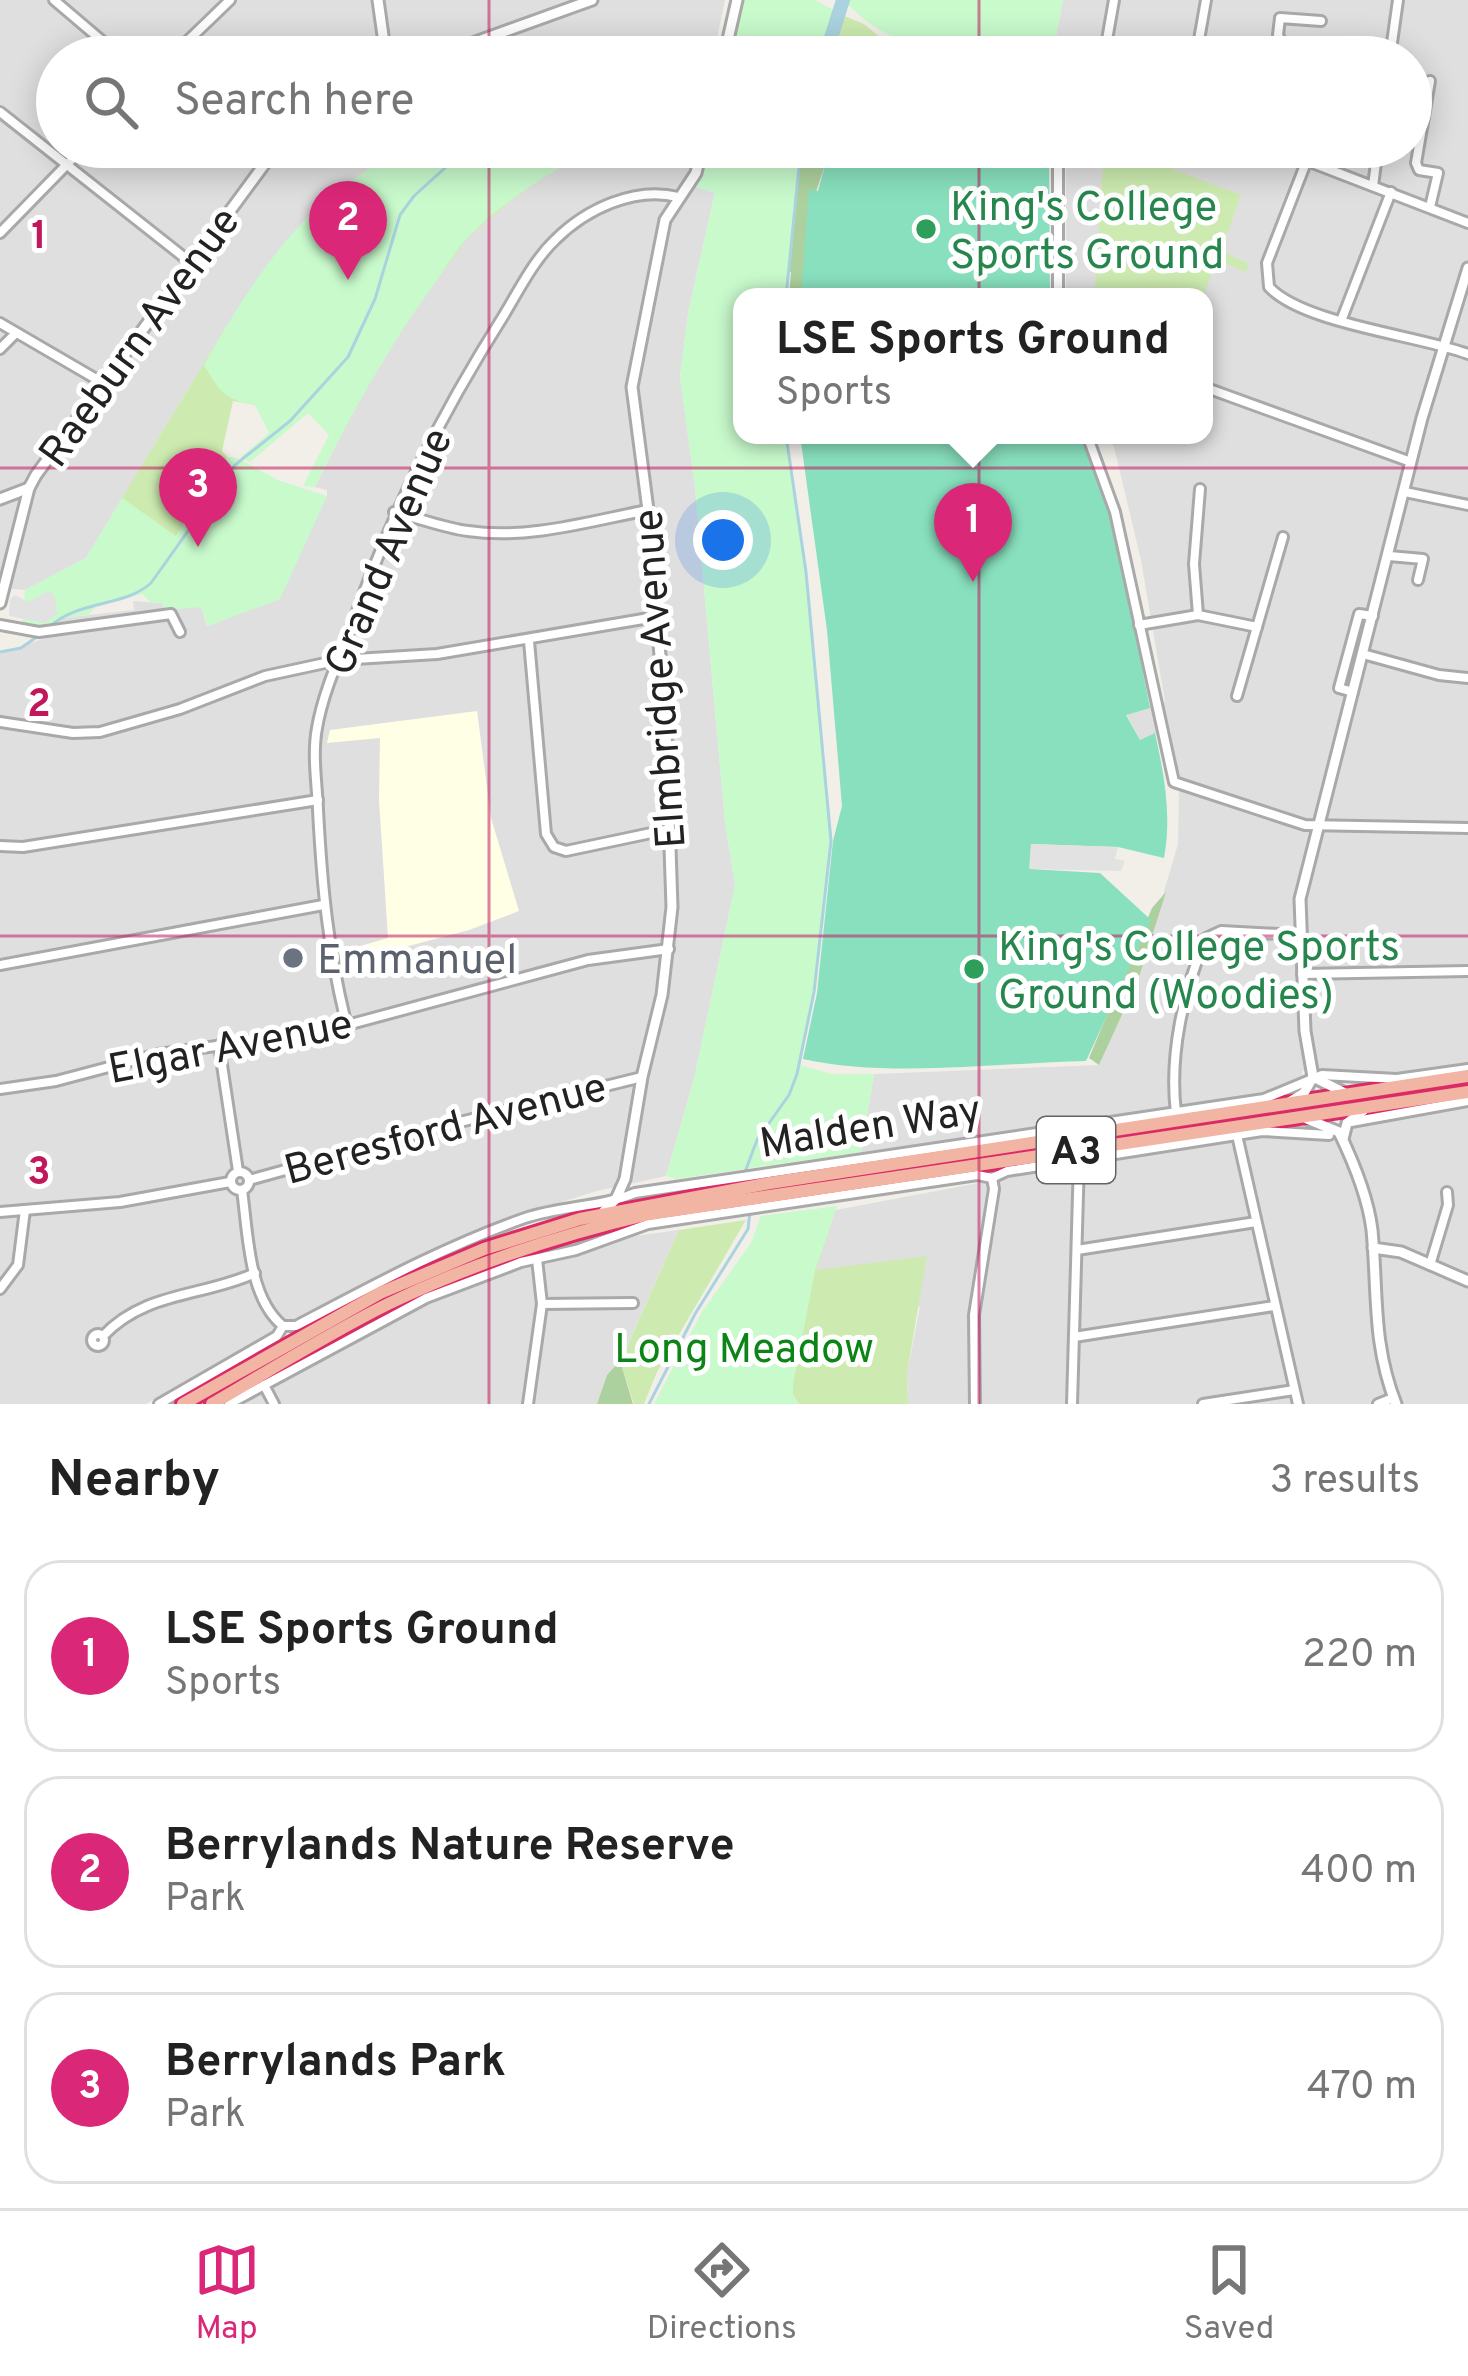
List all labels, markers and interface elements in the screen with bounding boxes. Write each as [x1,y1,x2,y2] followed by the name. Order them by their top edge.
[36,36,1432,168] search box
[78,69,144,135] icon: search
[174,74,414,131] text: Search here
[309,181,387,280] pin: 2
[950,183,1224,284] place label: King's College Sports Ground
[29,198,254,479] street label: Raeburn Avenue
[31,214,47,263] text: 1
[913,216,939,242] marker: King's College Sports Ground
[733,288,1213,444] popup
[776,313,1170,370] text: LSE Sports Ground
[776,370,892,419] text: Sports
[315,421,467,684] street label: Grand Avenue
[159,448,237,547] pin: 3
[934,483,1012,582] pin: 1
[624,507,701,850] street label: Elmbridge Avenue
[693,510,753,570] your location
[27,682,51,731] text: 2
[998,923,1400,1024] place label: King's College Sports Ground (Woodies)
[317,936,517,989] place label: Emmanuel
[280,945,306,971] marker: Emmanuel
[961,956,987,982] marker: King's College Sports Ground (Woodies)
[104,1000,357,1099] street label: Elgar Avenue
[279,1063,613,1200] street label: Beresford Avenue
[756,1086,985,1173] street label: Malden Way
[1037,1117,1115,1183] road number: A3
[27,1150,51,1199] text: 3
[614,1325,874,1378] park label: Long Meadow
[48,1450,220,1515] text: Nearby
[1270,1458,1420,1507] text: 3 results
[165,1603,559,1660] text: LSE Sports Ground
[82,1632,98,1681] text: 1
[1302,1632,1417,1681] text: 220 m
[165,1660,281,1709] text: Sports
[165,1819,735,1876] text: Berrylands Nature Reserve
[78,1848,102,1897] text: 2
[1301,1848,1417,1897] text: 400 m
[165,1876,246,1925] text: Park
[165,2035,506,2092] text: Berrylands Park
[78,2064,102,2113] text: 3
[1307,2064,1417,2113] text: 470 m
[165,2092,246,2141] text: Park
[194,2237,260,2351] tab: Map
[647,2237,797,2351] tab: Directions
[1184,2237,1274,2351] tab: Saved

